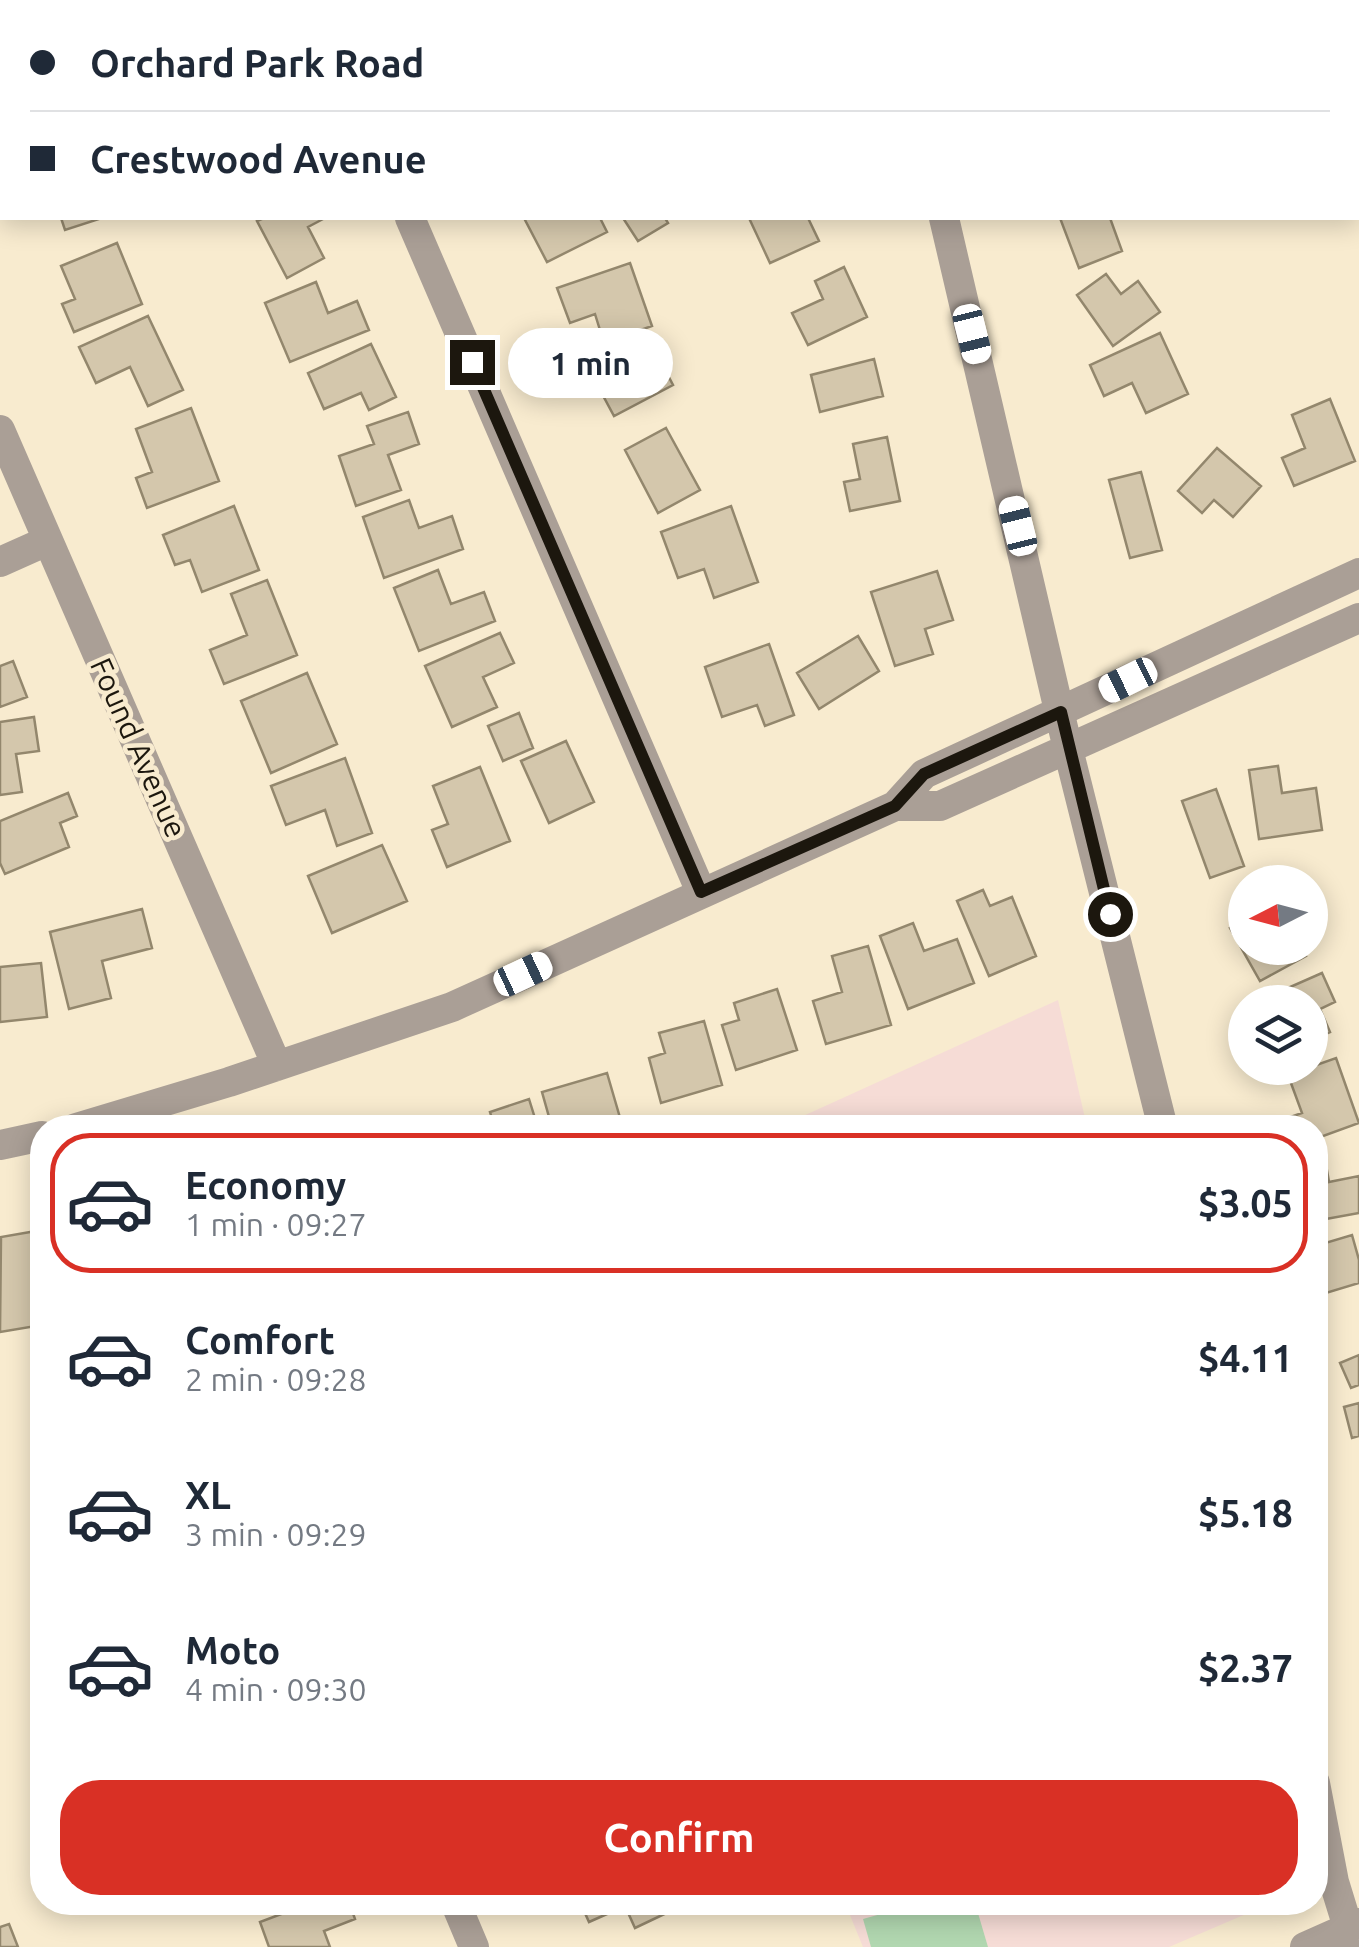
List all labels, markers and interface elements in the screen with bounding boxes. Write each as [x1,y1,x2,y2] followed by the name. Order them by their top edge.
[90,42,424,84] text: Orchard Park Road
[90,138,427,180] text: Crestwood Avenue
[950,301,994,367] car
[507,327,672,397] callout: 1 min
[450,340,495,385] route end
[550,345,631,381] text: 1 min
[996,493,1040,559] car
[84,652,194,843] street label: Found Avenue
[1094,653,1162,707] car
[1228,865,1328,965] north arrow
[1228,865,1328,1085] map controls
[1088,892,1133,937] route start
[489,948,557,1000] car
[1228,985,1328,1085] button: layers
[65,1158,155,1248] icon: car
[185,1164,346,1206] text: Economy
[1198,1182,1293,1224] text: $3.05
[185,1206,367,1242] text: 1 min · 09:27
[65,1313,155,1403] icon: car
[185,1319,335,1361] text: Comfort
[1198,1337,1293,1379] text: $4.11
[185,1361,367,1397] text: 2 min · 09:28
[65,1468,155,1558] icon: car
[185,1474,231,1516] text: XL
[1198,1492,1293,1534] text: $5.18
[185,1516,367,1552] text: 3 min · 09:29
[65,1623,155,1713] icon: car
[185,1629,280,1671] text: Moto
[1198,1647,1293,1689] text: $2.37
[185,1671,367,1707] text: 4 min · 09:30
[60,1780,1298,1895] button: Confirm

